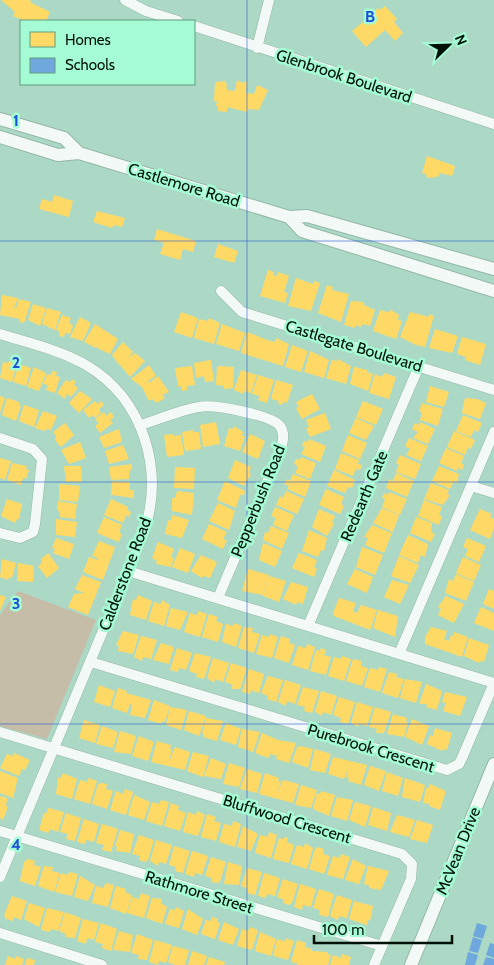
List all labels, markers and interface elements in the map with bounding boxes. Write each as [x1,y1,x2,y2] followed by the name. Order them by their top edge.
[365,7,375,26] text: B
[20,20,195,85] legend
[424,20,474,70] north arrow
[65,31,111,49] text: Homes
[451,32,471,48] text: N
[274,45,414,107] street label: Glenbrook Boulevard
[65,56,115,74] text: Schools
[13,111,19,130] text: 1
[126,159,242,211] street label: Castlemore Road
[283,316,425,376] street label: Castlegate Boulevard
[12,353,20,372] text: 2
[227,442,289,560] street label: Pepperbush Road
[336,448,392,544] street label: Redearth Gate
[95,515,155,633] street label: Calderstone Road
[12,594,20,613] text: 3
[305,720,437,776] street label: Purebrook Crescent
[221,791,354,848] street label: Bluffwood Crescent
[432,804,484,898] street label: McVean Drive
[11,835,21,854] text: 4
[143,867,256,918] street label: Rathmore Street
[314,912,452,944] scale bar
[322,921,364,939] text: 100 m

